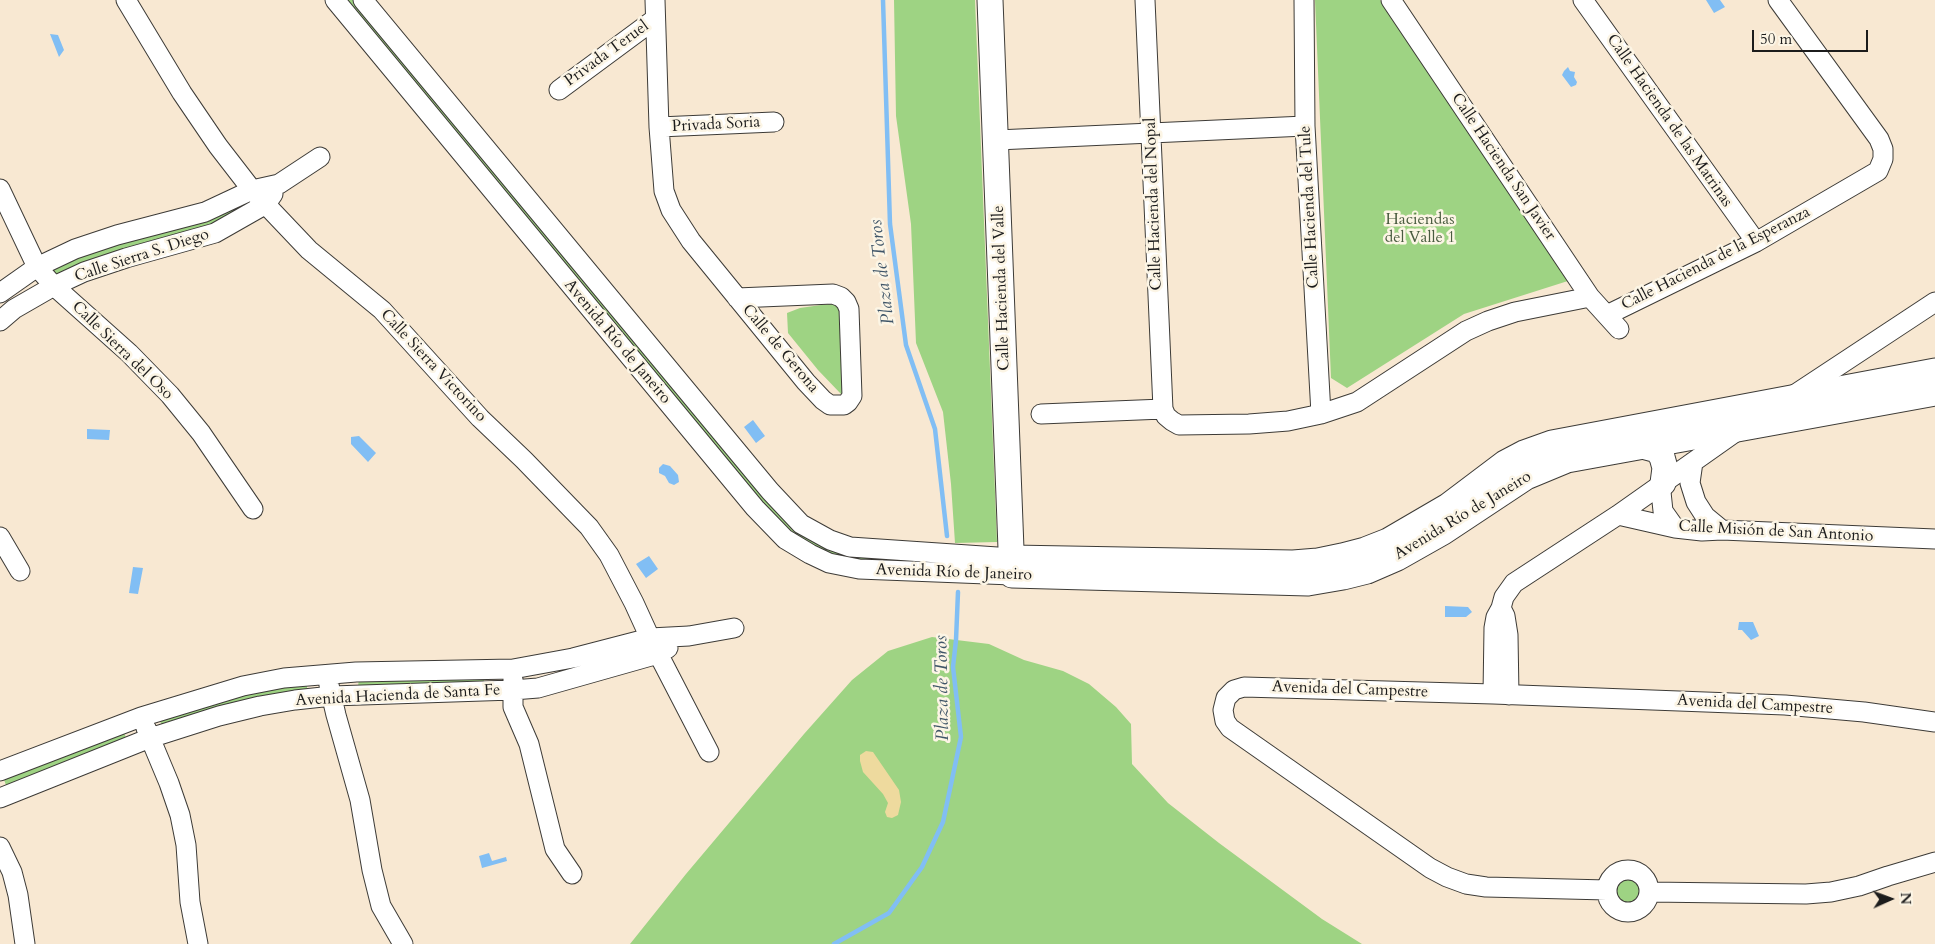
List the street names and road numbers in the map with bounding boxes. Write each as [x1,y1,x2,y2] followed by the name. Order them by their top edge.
[561,17,653,91] street label: Privada Teruel
[1602,31,1736,211] street label: Calle Hacienda de las Matrinas
[1447,90,1559,244] street label: Calle Hacienda San Javier
[671,113,761,137] street label: Privada Soria
[1141,117,1167,291] street label: Calle Hacienda del Nopal
[1296,125,1324,289] street label: Calle Hacienda del Tule
[1618,203,1814,315] street label: Calle Hacienda de la Esperanza
[990,205,1014,371] street label: Calle Hacienda del Valle
[72,225,212,287] street label: Calle Sierra S. Diego
[559,276,675,408] street label: Avenida Río de Janeiro
[67,298,177,404] street label: Calle Sierra del Oso
[738,301,822,397] street label: Calle de Gerona
[376,306,490,426] street label: Calle Sierra Victorino
[1391,468,1535,564] street label: Avenida Río de Janeiro
[1678,517,1874,547] street label: Calle Misión de San Antonio
[876,561,1032,585] street label: Avenida Río de Janeiro
[1272,678,1428,702] street label: Avenida del Campestre
[295,681,501,711] street label: Avenida Hacienda de Santa Fe
[1677,691,1833,719] street label: Avenida del Campestre

